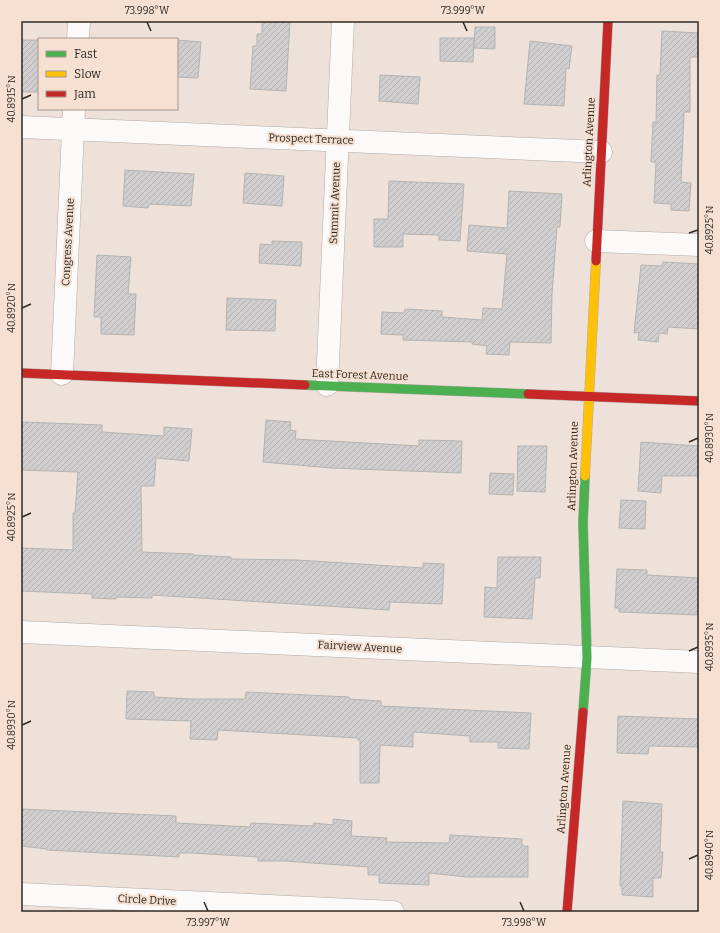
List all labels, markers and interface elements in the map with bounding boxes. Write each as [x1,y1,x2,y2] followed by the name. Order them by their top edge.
[125,5,170,17] text: 73.998°W
[441,5,486,17] text: 73.999°W
[38,38,178,110] legend
[74,47,98,61] text: Fast
[74,67,101,81] text: Slow
[6,75,18,123] text: 40.8915°N
[73,87,96,101] text: Jam
[580,97,598,187] street label: Arlington Avenue
[268,131,354,147] street label: Prospect Terrace
[327,162,343,244] street label: Summit Avenue
[59,198,77,286] street label: Congress Avenue
[704,206,716,254] text: 40.8925°N
[6,283,18,333] text: 40.8920°N
[311,367,409,383] street label: East Forest Avenue
[704,413,716,463] text: 40.8930°N
[565,421,581,511] street label: Arlington Avenue
[6,493,18,541] text: 40.8925°N
[704,623,716,671] text: 40.8935°N
[317,638,403,656] street label: Fairview Avenue
[6,700,18,750] text: 40.8930°N
[554,744,574,834] street label: Arlington Avenue
[704,830,716,880] text: 40.8940°N
[117,892,177,908] street label: Circle Drive
[186,917,231,929] text: 73.997°W
[502,917,547,929] text: 73.998°W

